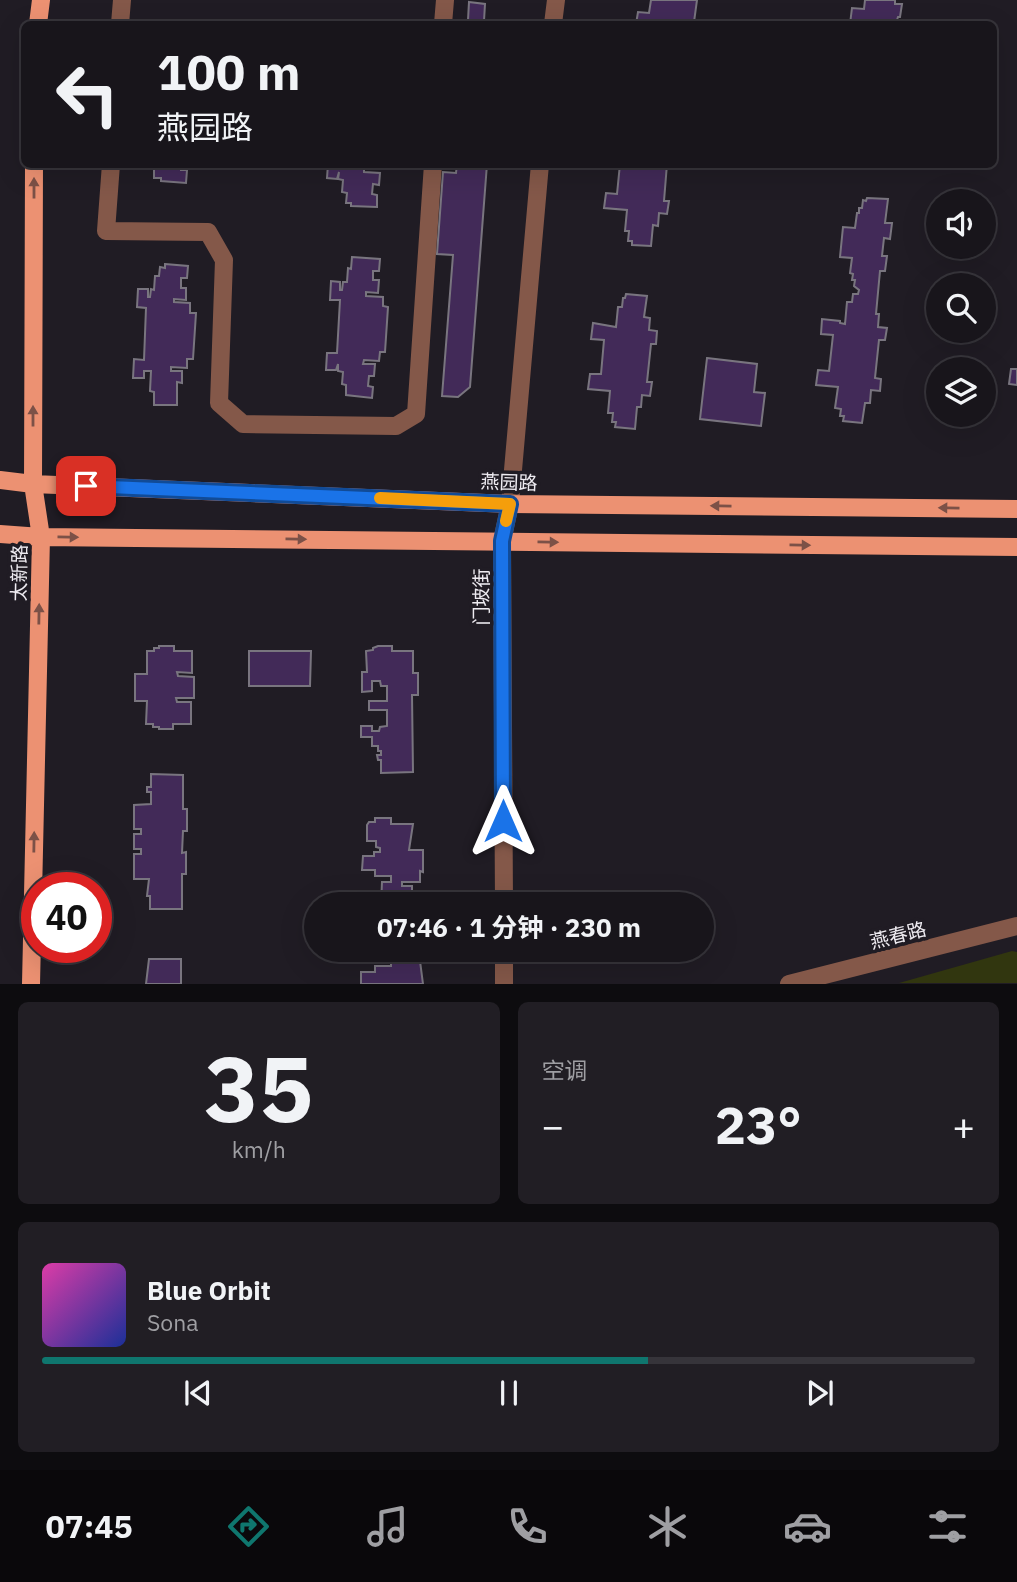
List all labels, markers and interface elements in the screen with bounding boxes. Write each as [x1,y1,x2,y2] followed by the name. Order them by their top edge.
[157,40,301,103] text: 100 m
[42,49,133,140] icon: left
[157,106,253,148] text: 燕园路
[28,177,40,199] one-way arrow
[926,189,996,427] map controls
[926,189,996,259] button: sound
[926,273,996,343] button: search
[926,357,996,427] button: layers
[27,405,39,427] one-way arrow
[56,456,116,516] pin
[67,467,105,505] icon: arrive
[480,469,538,495] street label: 燕园路
[710,500,732,512] one-way arrow
[938,502,960,514] one-way arrow
[57,531,79,543] one-way arrow
[285,533,307,545] one-way arrow
[537,536,559,547] one-way arrow
[789,539,811,550] one-way arrow
[7,544,31,602] street label: 太新路
[469,568,493,626] street label: 门坡街
[34,603,45,625] one-way arrow
[466,784,540,858] position arrow
[28,831,40,853] one-way arrow
[21,872,112,963] speed limit sign: 40
[377,910,641,944] text: 07:46 · 1 分钟 · 230 m
[867,916,929,954] street label: 燕春路
[204,1029,313,1147] text: 35
[542,1055,588,1085] text: 空调
[715,1091,802,1158] text: 23°
[542,1101,564,1150] text: −
[952,1101,975,1150] text: +
[232,1134,286,1164] text: km/h
[147,1273,271,1307] text: Blue Orbit
[147,1307,199,1337] text: Sona
[179,1374,217,1412] icon: previous
[490,1374,528,1412] icon: pause
[801,1374,839,1412] icon: next
[224,1502,273,1551] icon: directions
[363,1502,412,1551] icon: music
[503,1502,552,1551] icon: phone
[643,1502,692,1551] icon: climate
[783,1502,832,1551] icon: car
[923,1502,972,1551] icon: filters
[45,1505,133,1547] text: 07:45

